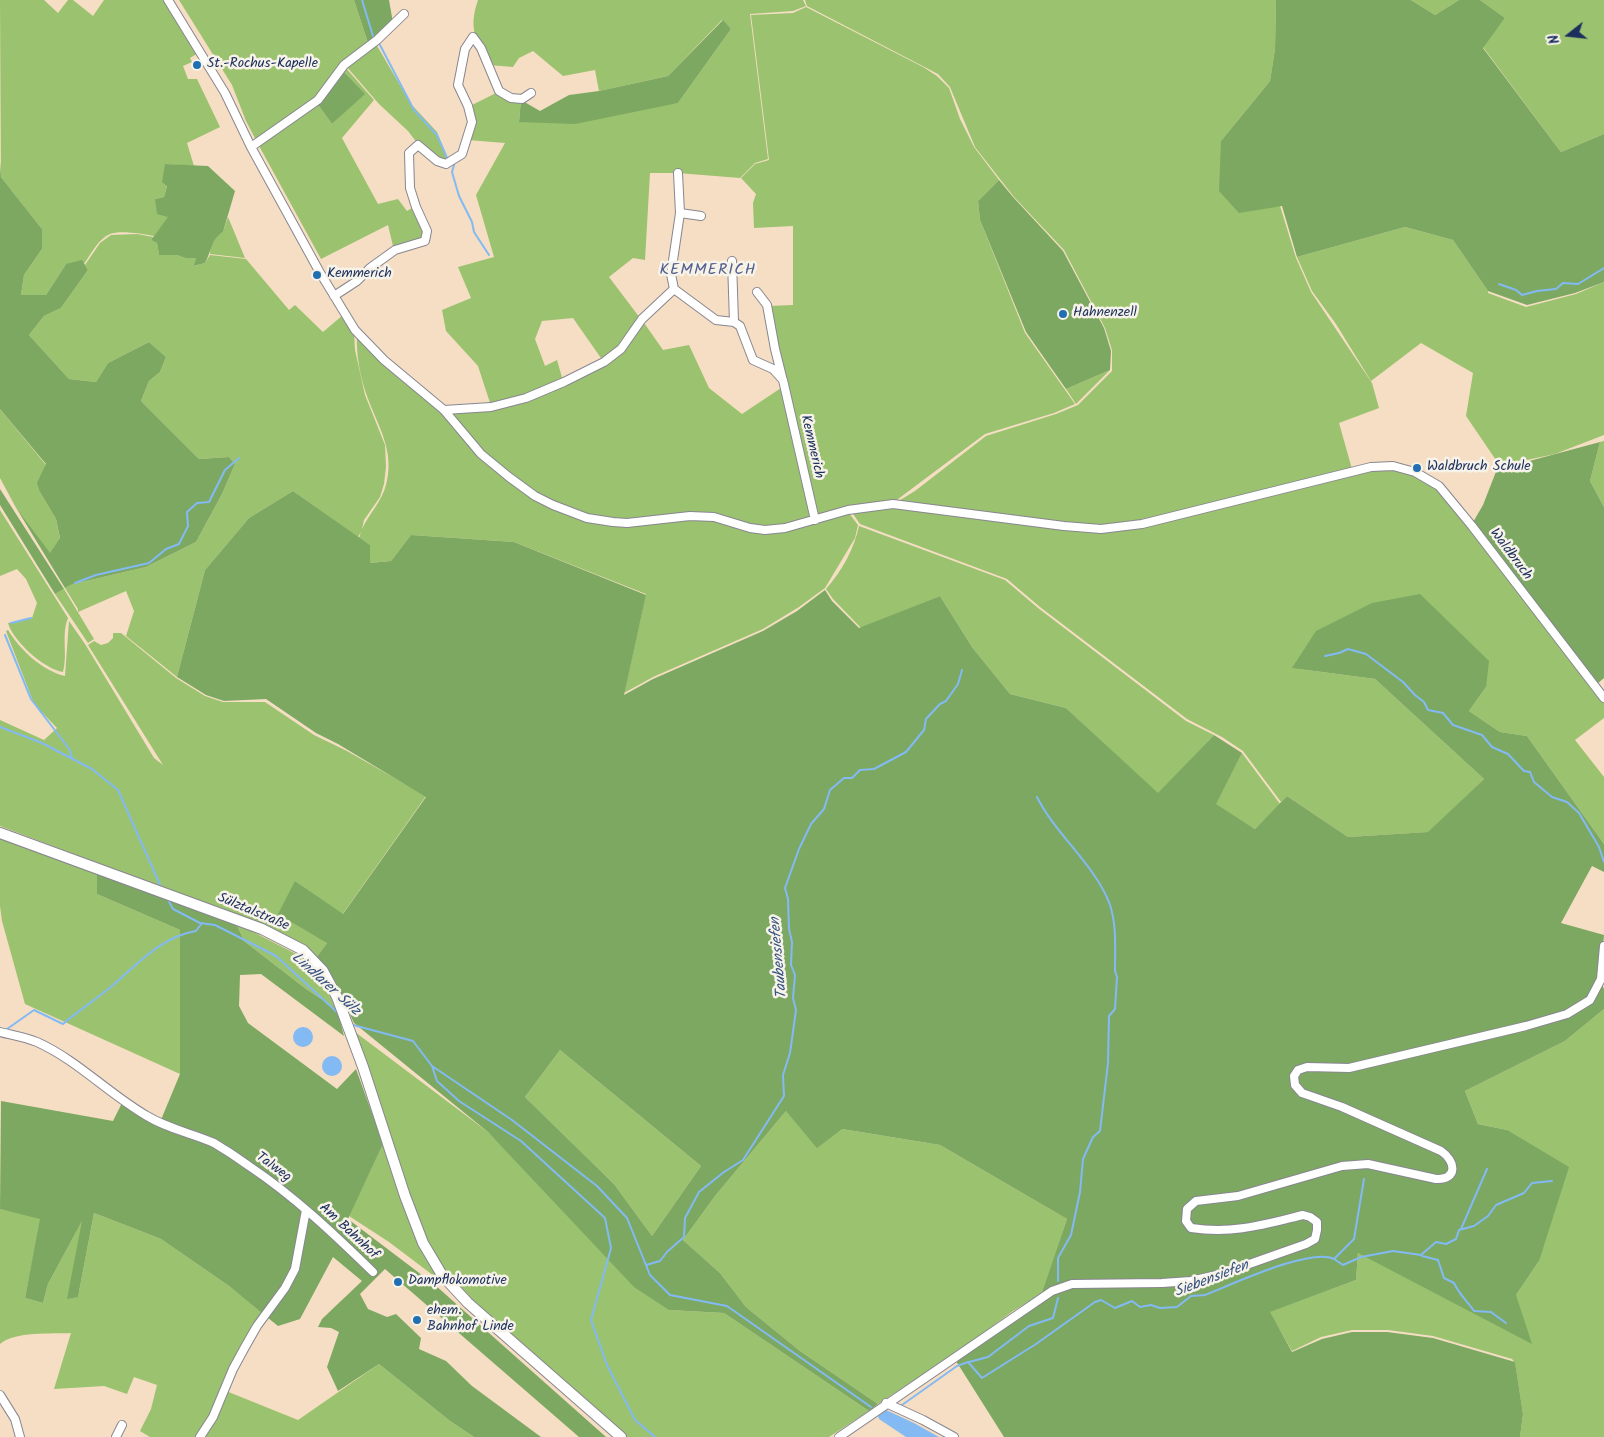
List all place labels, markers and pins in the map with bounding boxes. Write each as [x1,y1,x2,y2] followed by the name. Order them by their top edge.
[207,57,318,73] place label: St.-Rochus-Kapelle
[191,59,203,71] marker: St.-Rochus-Kapelle
[327,267,392,283] place label: Kemmerich
[311,269,323,281] marker: Kemmerich
[1073,306,1137,322] place label: Hahnenzell
[1057,308,1069,320] marker: Hahnenzell
[1427,460,1531,476] place label: Waldbruch Schule
[1411,462,1423,474] marker: Waldbruch Schule
[408,1274,507,1290] place label: Dampflokomotive
[392,1276,404,1288] marker: Dampflokomotive
[427,1304,514,1336] place label: ehem. Bahnhof Linde
[411,1314,423,1326] marker: ehem. Bahnhof Linde

